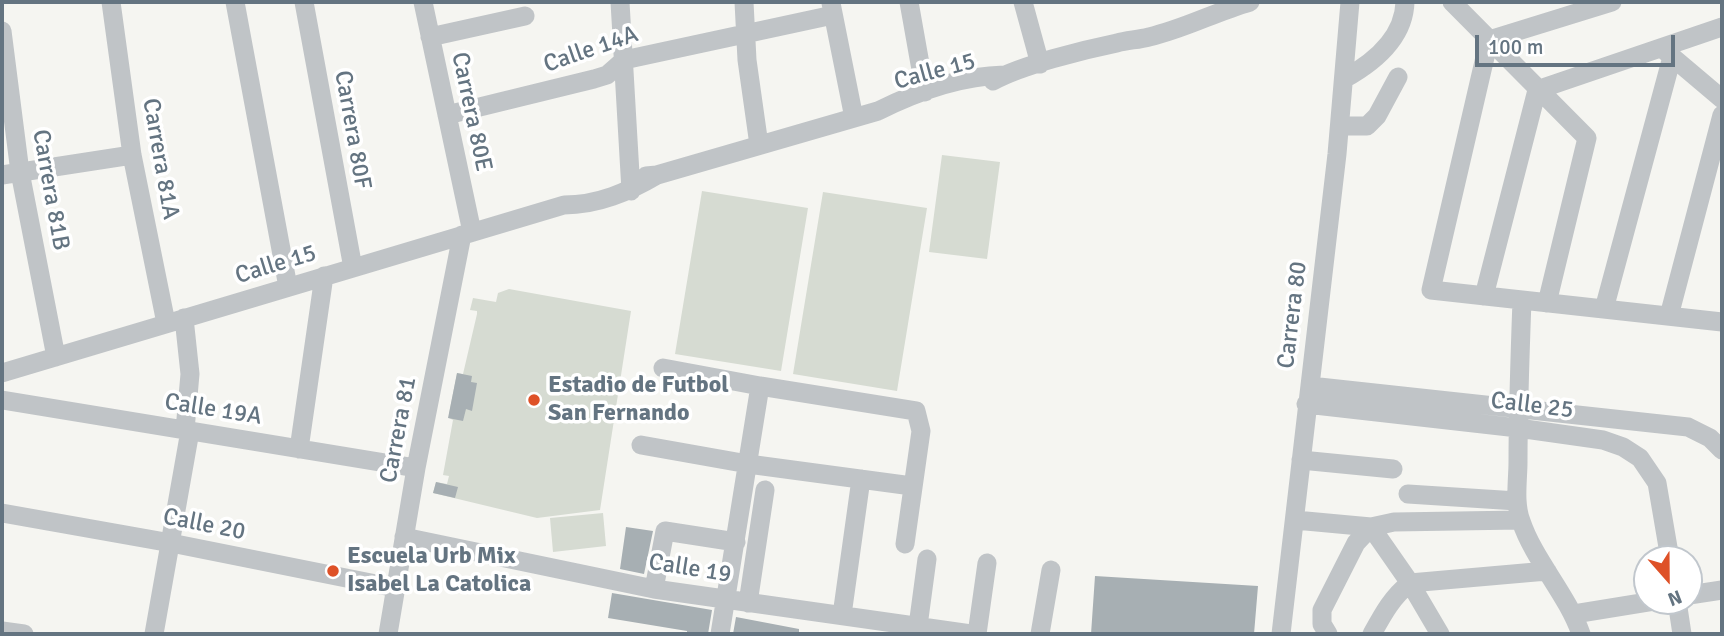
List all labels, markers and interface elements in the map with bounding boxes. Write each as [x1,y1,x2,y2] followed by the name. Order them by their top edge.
[540,20,642,80] street label: Calle 14A
[1479,21,1678,65] scale bar
[1488,34,1543,60] text: 100 m
[891,47,979,97] street label: Calle 15
[444,50,498,174] street label: Carrera 80E
[327,68,377,192] street label: Carrera 80F
[135,96,185,222] street label: Carrera 81A
[25,127,75,253] street label: Carrera 81B
[232,239,320,291] street label: Calle 15
[1272,260,1314,370] street label: Carrera 80
[548,372,729,428] place label: Estadio de Futbol San Fernando
[375,374,423,486] street label: Carrera 81
[1489,387,1575,425] street label: Calle 25
[162,388,264,432] street label: Calle 19A
[526,392,542,408] marker: Estadio de Futbol San Fernando
[160,503,248,547] street label: Calle 20
[347,543,531,599] place label: Escuela Urb Mix Isabel La Catolica
[1633,545,1703,615] north arrow
[647,548,733,590] street label: Calle 19
[325,563,341,579] marker: Escuela Urb Mix Isabel La Catolica
[1664,584,1685,611] text: N

